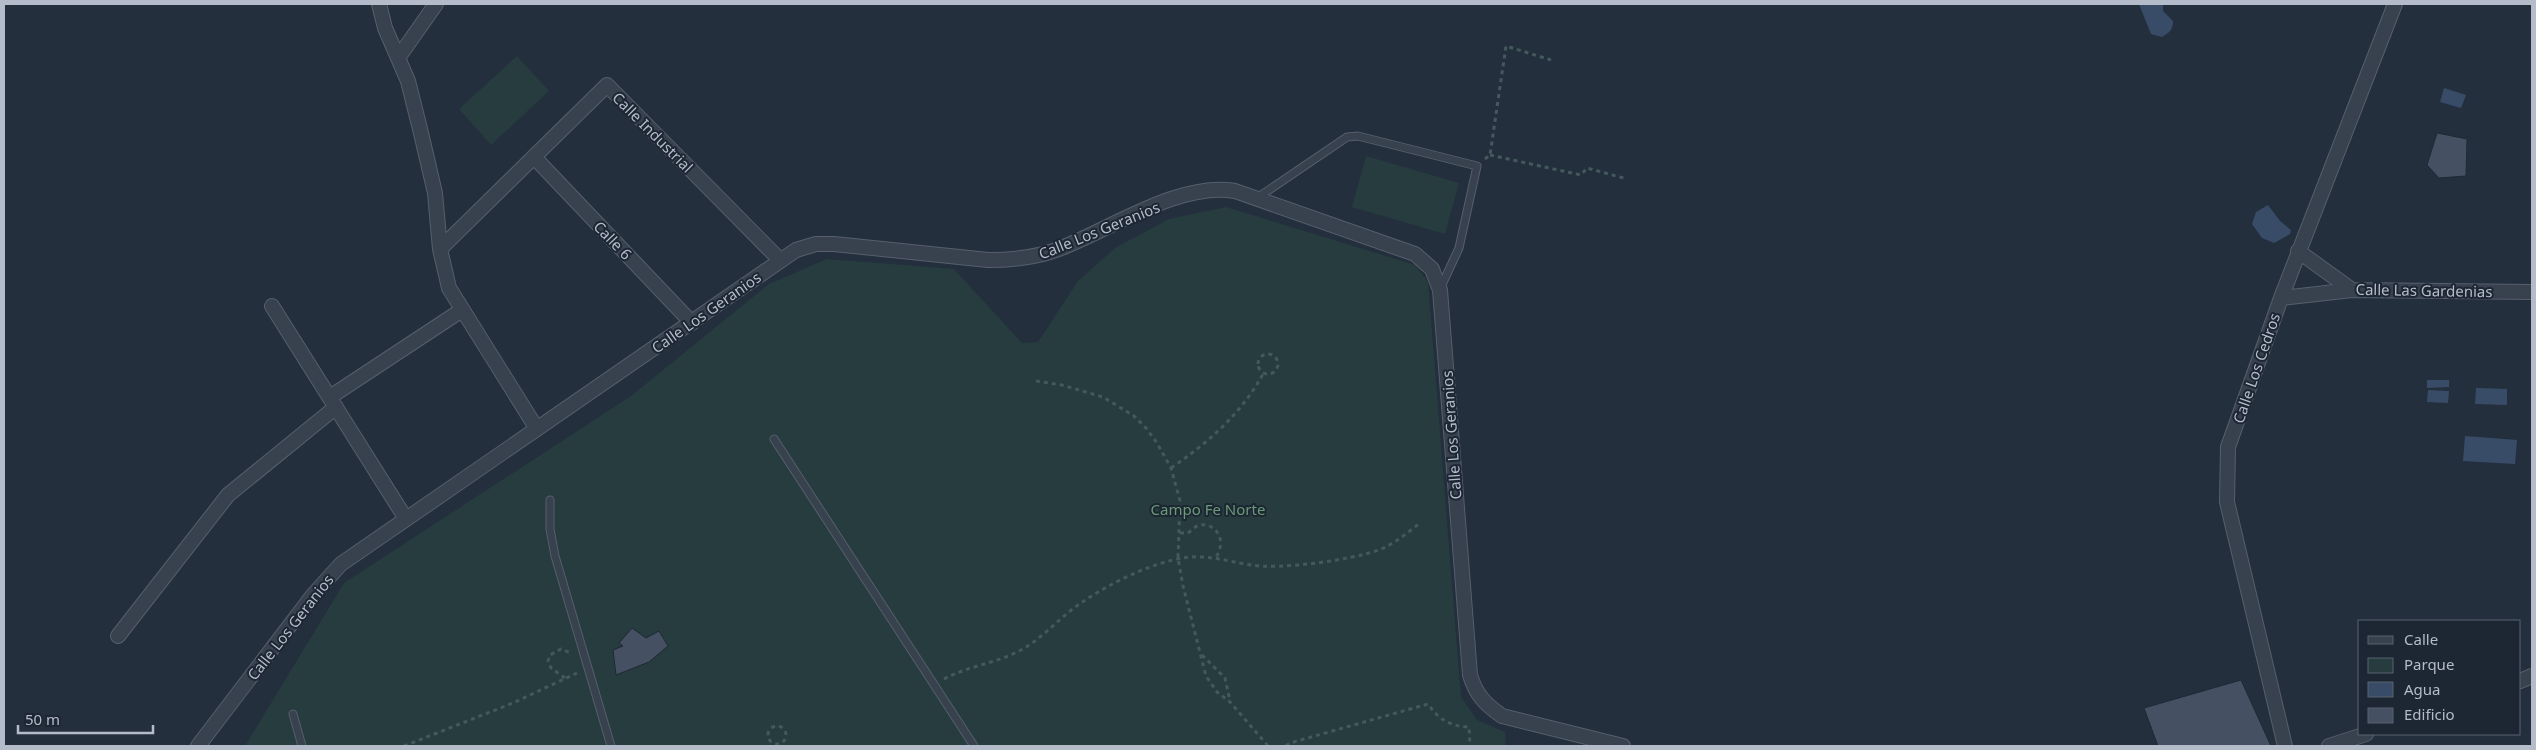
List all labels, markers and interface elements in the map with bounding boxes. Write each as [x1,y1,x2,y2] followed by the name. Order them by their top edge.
[609,88,697,176] street label: Calle Industrial
[1035,197,1163,263] street label: Calle Los Geranios
[590,216,636,264] street label: Calle 6
[647,267,765,357] street label: Calle Los Geranios
[2355,279,2493,301] street label: Calle Las Gardenias
[2228,310,2284,426] street label: Calle Los Cedros
[1437,370,1465,500] street label: Calle Los Geranios
[1151,499,1265,519] park label: Campo Fe Norte
[242,570,338,684] street label: Calle Los Geranios
[2358,620,2521,735] legend
[2404,629,2438,649] text: Calle
[2404,654,2454,674] text: Parque
[2404,679,2441,699] text: Agua
[18,702,152,734] scale bar
[2404,704,2455,724] text: Edificio
[25,709,60,729] text: 50 m

